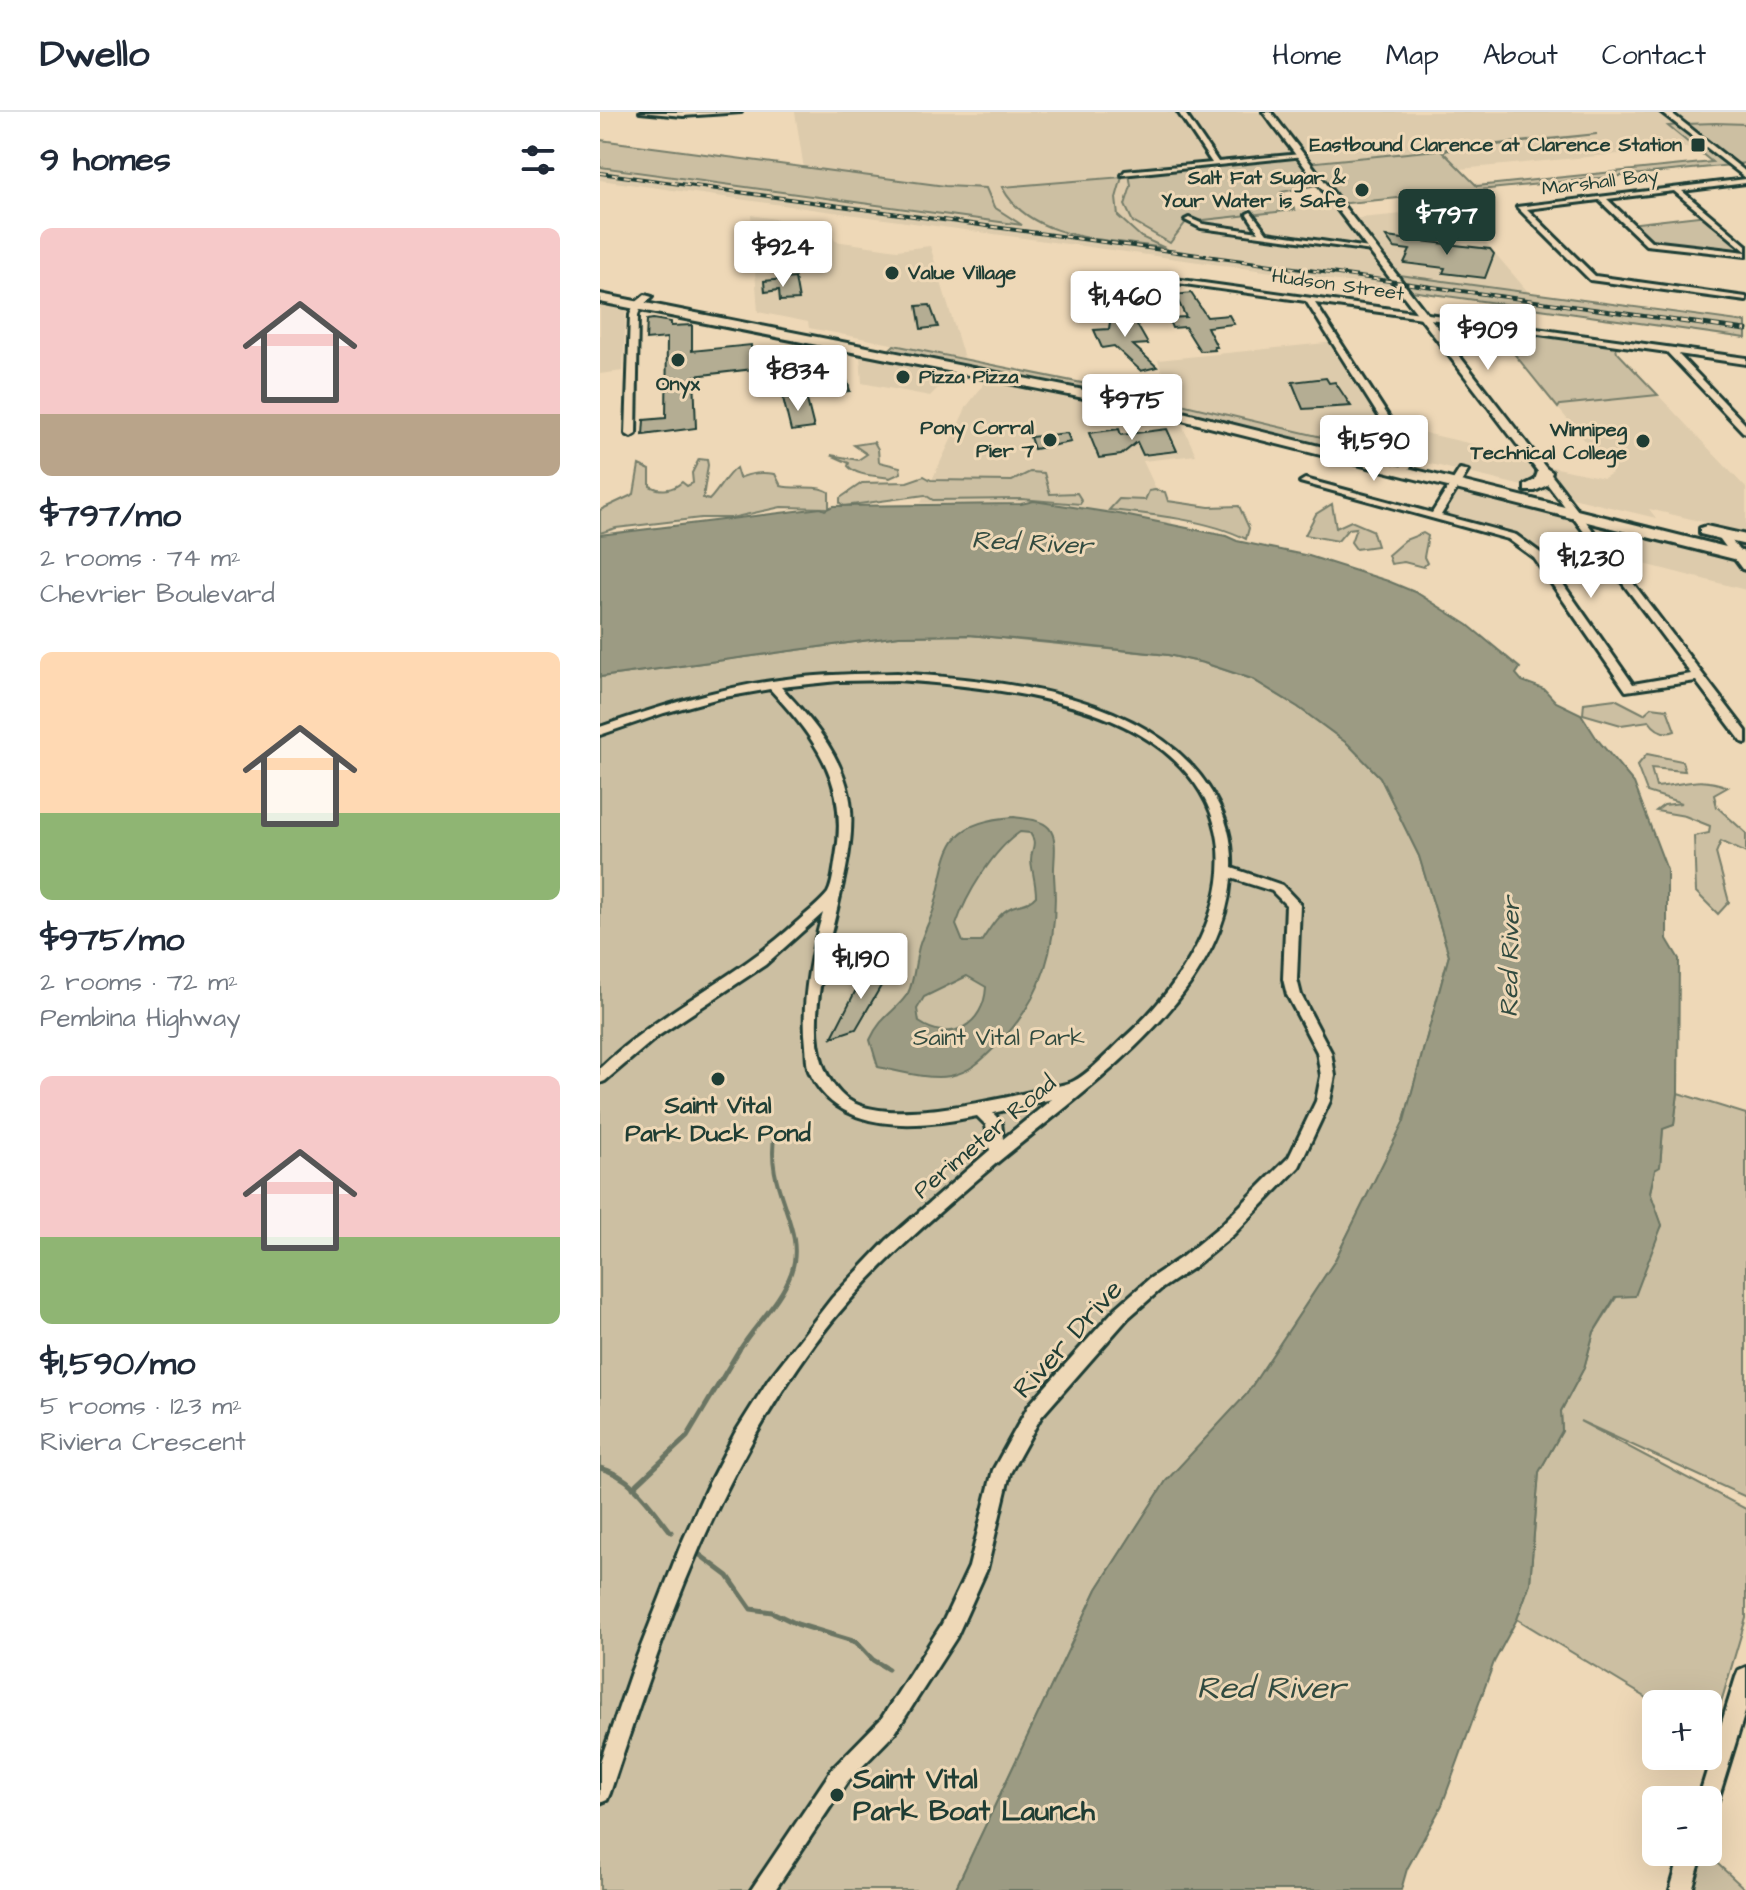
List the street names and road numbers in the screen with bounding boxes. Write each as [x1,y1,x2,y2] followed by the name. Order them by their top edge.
[1540,161,1660,204] street label: Marshall Bay
[1270,262,1406,308] street label: Hudson Street
[906,1067,1064,1207] street label: Perimeter Road
[1004,1271,1132,1407] street label: River Drive

